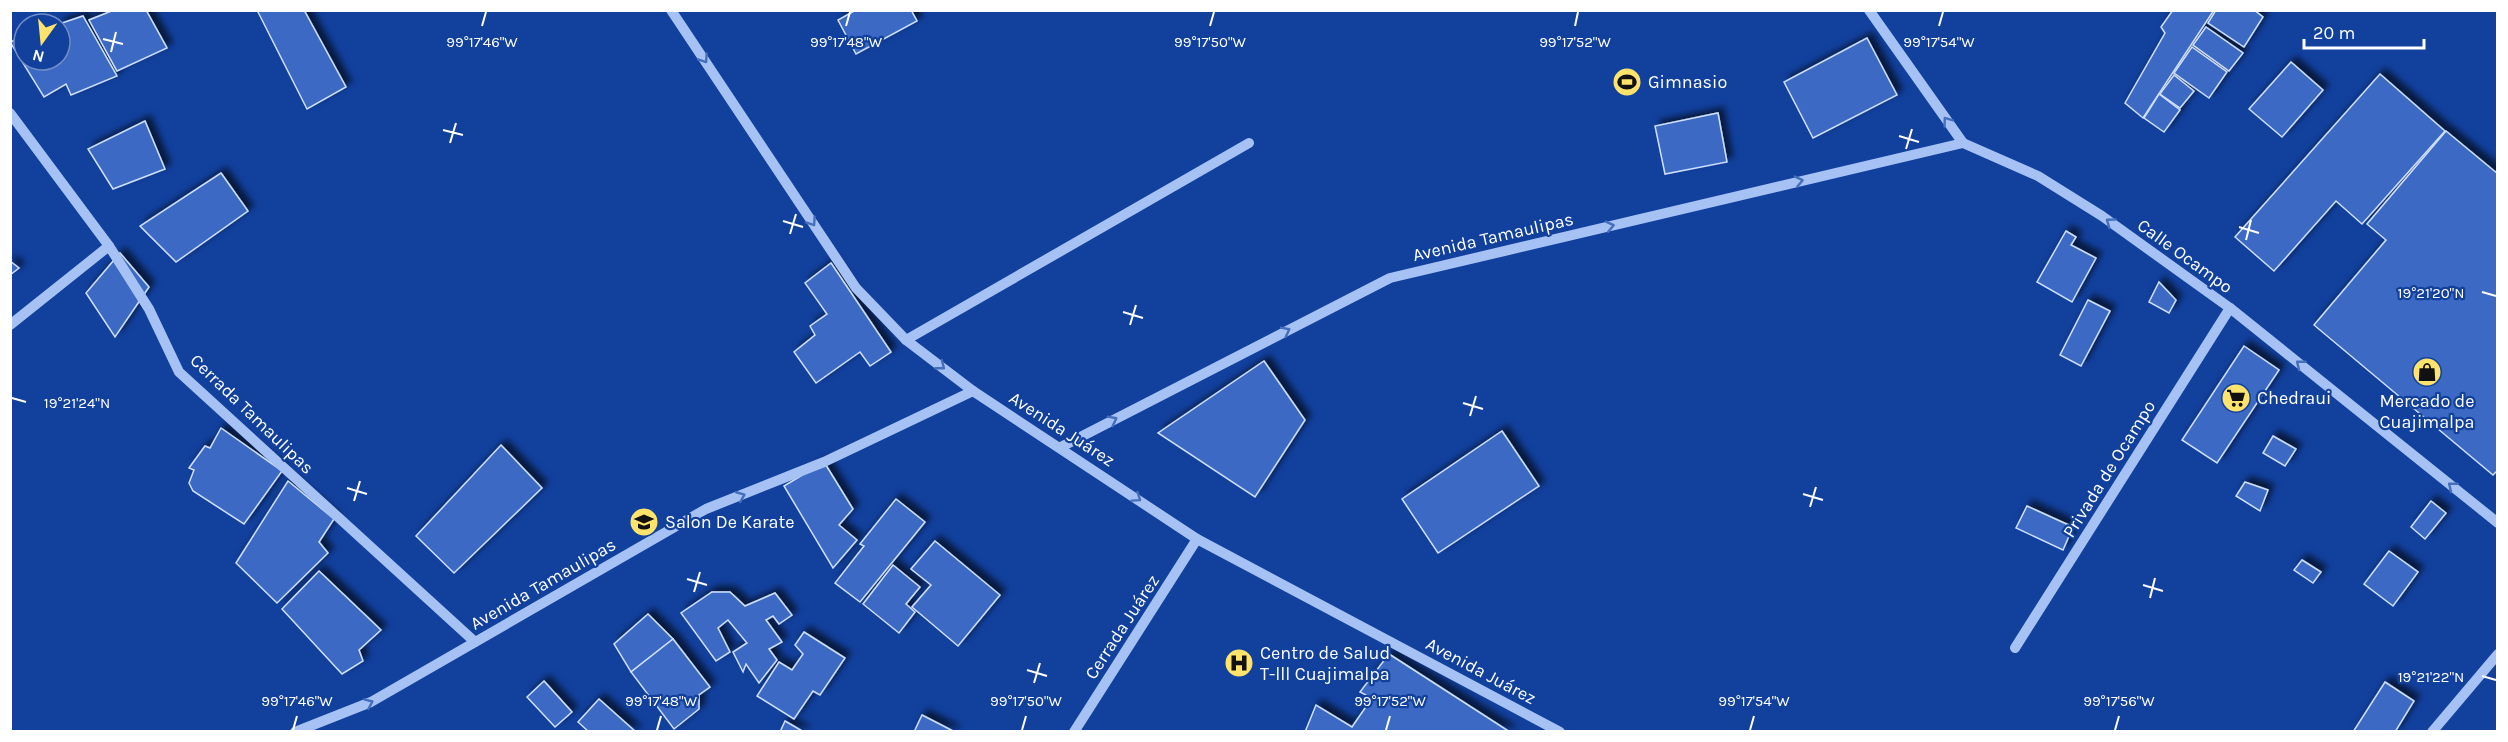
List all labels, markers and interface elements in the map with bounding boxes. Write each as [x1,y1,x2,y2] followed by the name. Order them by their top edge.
[12,12,72,72] north arrow
[2304,12,2424,50] scale bar
[2313,22,2355,44] text: 20 m
[446,33,518,51] text: 99°17'46"W
[810,33,883,51] text: 99°17'48"W
[1174,33,1247,51] text: 99°17'50"W
[1539,33,1611,51] text: 99°17'52"W
[1903,33,1975,51] text: 99°17'54"W
[30,45,46,67] text: N
[696,53,707,64] one-way arrow
[1611,66,1643,98] sports icon: Gimnasio
[1648,71,1727,93] place label: Gimnasio
[1943,116,1954,127] one-way arrow
[1794,176,1804,189] one-way arrow
[1410,208,1576,266] street label: Avenida Tamaulipas
[2133,214,2237,298] street label: Calle Ocampo
[805,215,816,226] one-way arrow
[2106,219,2117,230] one-way arrow
[1604,221,1614,234] one-way arrow
[2398,284,2464,302] text: 19°21'20"N
[1280,327,1291,338] one-way arrow
[186,349,318,479] street label: Cerrada Tamaulipas
[2411,356,2443,388] shop icon: Mercado de Cuajimalpa
[934,359,945,370] one-way arrow
[2296,361,2307,372] one-way arrow
[2220,382,2252,414] supermarket icon: Chedraui
[1005,387,1119,471] street label: Avenida Juárez
[2257,387,2332,409] place label: Chedraui
[2379,390,2475,433] place label: Mercado de Cuajimalpa
[44,394,110,412] text: 19°21'24"N
[2058,396,2160,542] street label: Privada de Ocampo
[1106,416,1117,427] one-way arrow
[2448,483,2459,494] one-way arrow
[734,491,745,503] one-way arrow
[1131,491,1141,503] one-way arrow
[628,506,660,538] school or university icon: Salon De Karate
[665,511,794,533] place label: Salon De Karate
[466,533,620,635] street label: Avenida Tamaulipas
[1080,571,1164,683] street label: Cerrada Juárez
[1422,633,1540,709] street label: Avenida Juárez
[1260,642,1390,685] place label: Centro de Salud T-lll Cuajimalpa
[1223,647,1255,679] hospital icon: Centro de Salud T-lll Cuajimalpa
[2398,668,2464,686] text: 19°21'22"N
[261,692,333,710] text: 99°17'46"W
[625,692,698,710] text: 99°17'48"W
[990,692,1063,710] text: 99°17'50"W
[1354,692,1426,710] text: 99°17'52"W
[1718,692,1790,710] text: 99°17'54"W
[2083,692,2155,710] text: 99°17'56"W
[362,698,373,710] one-way arrow

